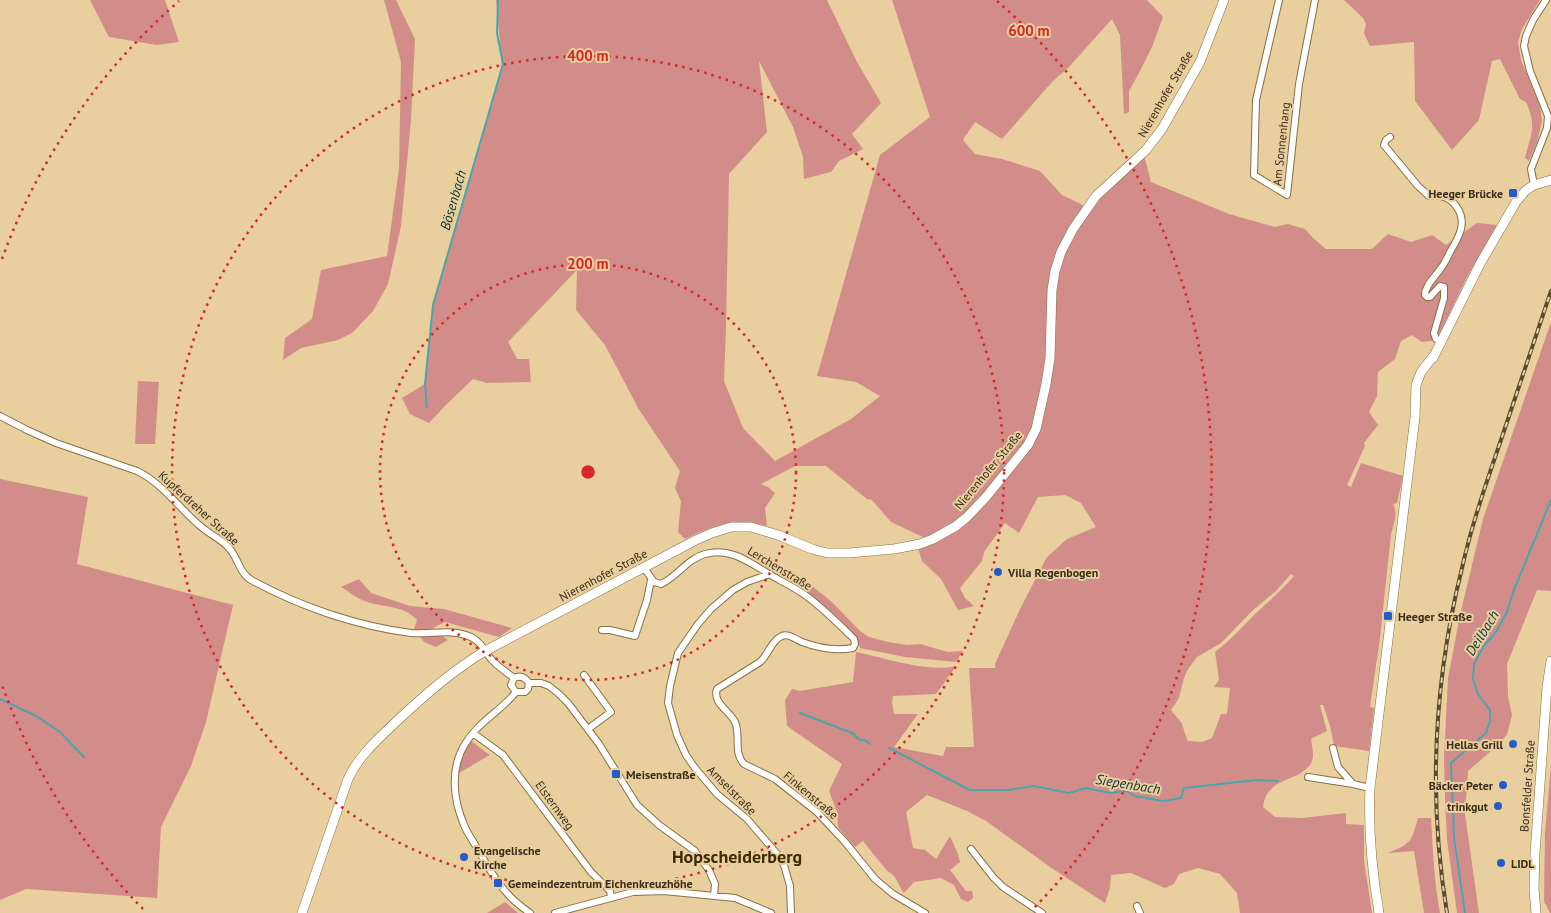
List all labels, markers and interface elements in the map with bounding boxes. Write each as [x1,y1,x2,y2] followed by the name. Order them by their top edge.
[1008,21,1050,40] text: 600 m
[567,46,609,65] text: 400 m
[1134,48,1196,140] street label: Nierenhofer Straße
[1269,101,1293,187] street label: Am Sonnenhang
[436,168,470,232] water label: Bösenbach
[1429,186,1503,201] place label: Heeger Brücke
[1507,187,1519,199] marker: Heeger Brücke
[567,254,609,273] text: 200 m
[951,428,1025,512] street label: Nierenhofer Straße
[579,463,597,481] centre of rings
[155,468,243,548] street label: Kupferdreher Straße
[745,543,815,593] street label: Lerchenstraße
[556,545,650,605] street label: Nierenhofer Straße
[1007,565,1098,580] place label: Villa Regenbogen
[992,566,1004,578] marker: Villa Regenbogen
[1461,607,1503,659] water label: Deilbach
[1398,609,1472,624] place label: Heeger Straße
[1382,610,1394,622] marker: Heeger Straße
[1446,737,1503,752] place label: Hellas Grill
[1507,738,1519,750] marker: Hellas Grill
[1516,740,1538,832] street label: Bonsfelder Straße
[704,762,760,818] street label: Amselstraße
[626,767,696,782] place label: Meisenstraße
[610,768,622,780] marker: Meisenstraße
[781,768,841,822] street label: Finkenstraße
[1094,770,1162,798] water label: Siepenbach
[532,778,578,832] street label: Elsternweg
[1429,778,1494,793] place label: Bäcker Peter
[1497,779,1509,791] marker: Bäcker Peter
[1447,799,1489,814] place label: trinkgut
[1492,800,1504,812] marker: trinkgut
[474,843,541,872] place label: Evangelische Kirche
[672,845,802,868] district label: Hopscheiderberg
[458,851,470,863] marker: Evangelische Kirche
[1511,856,1535,871] place label: LIDL
[1495,857,1507,869] marker: LIDL
[508,876,693,891] place label: Gemeindezentrum Eichenkreuzhöhe
[492,877,504,889] marker: Gemeindezentrum Eichenkreuzhöhe

